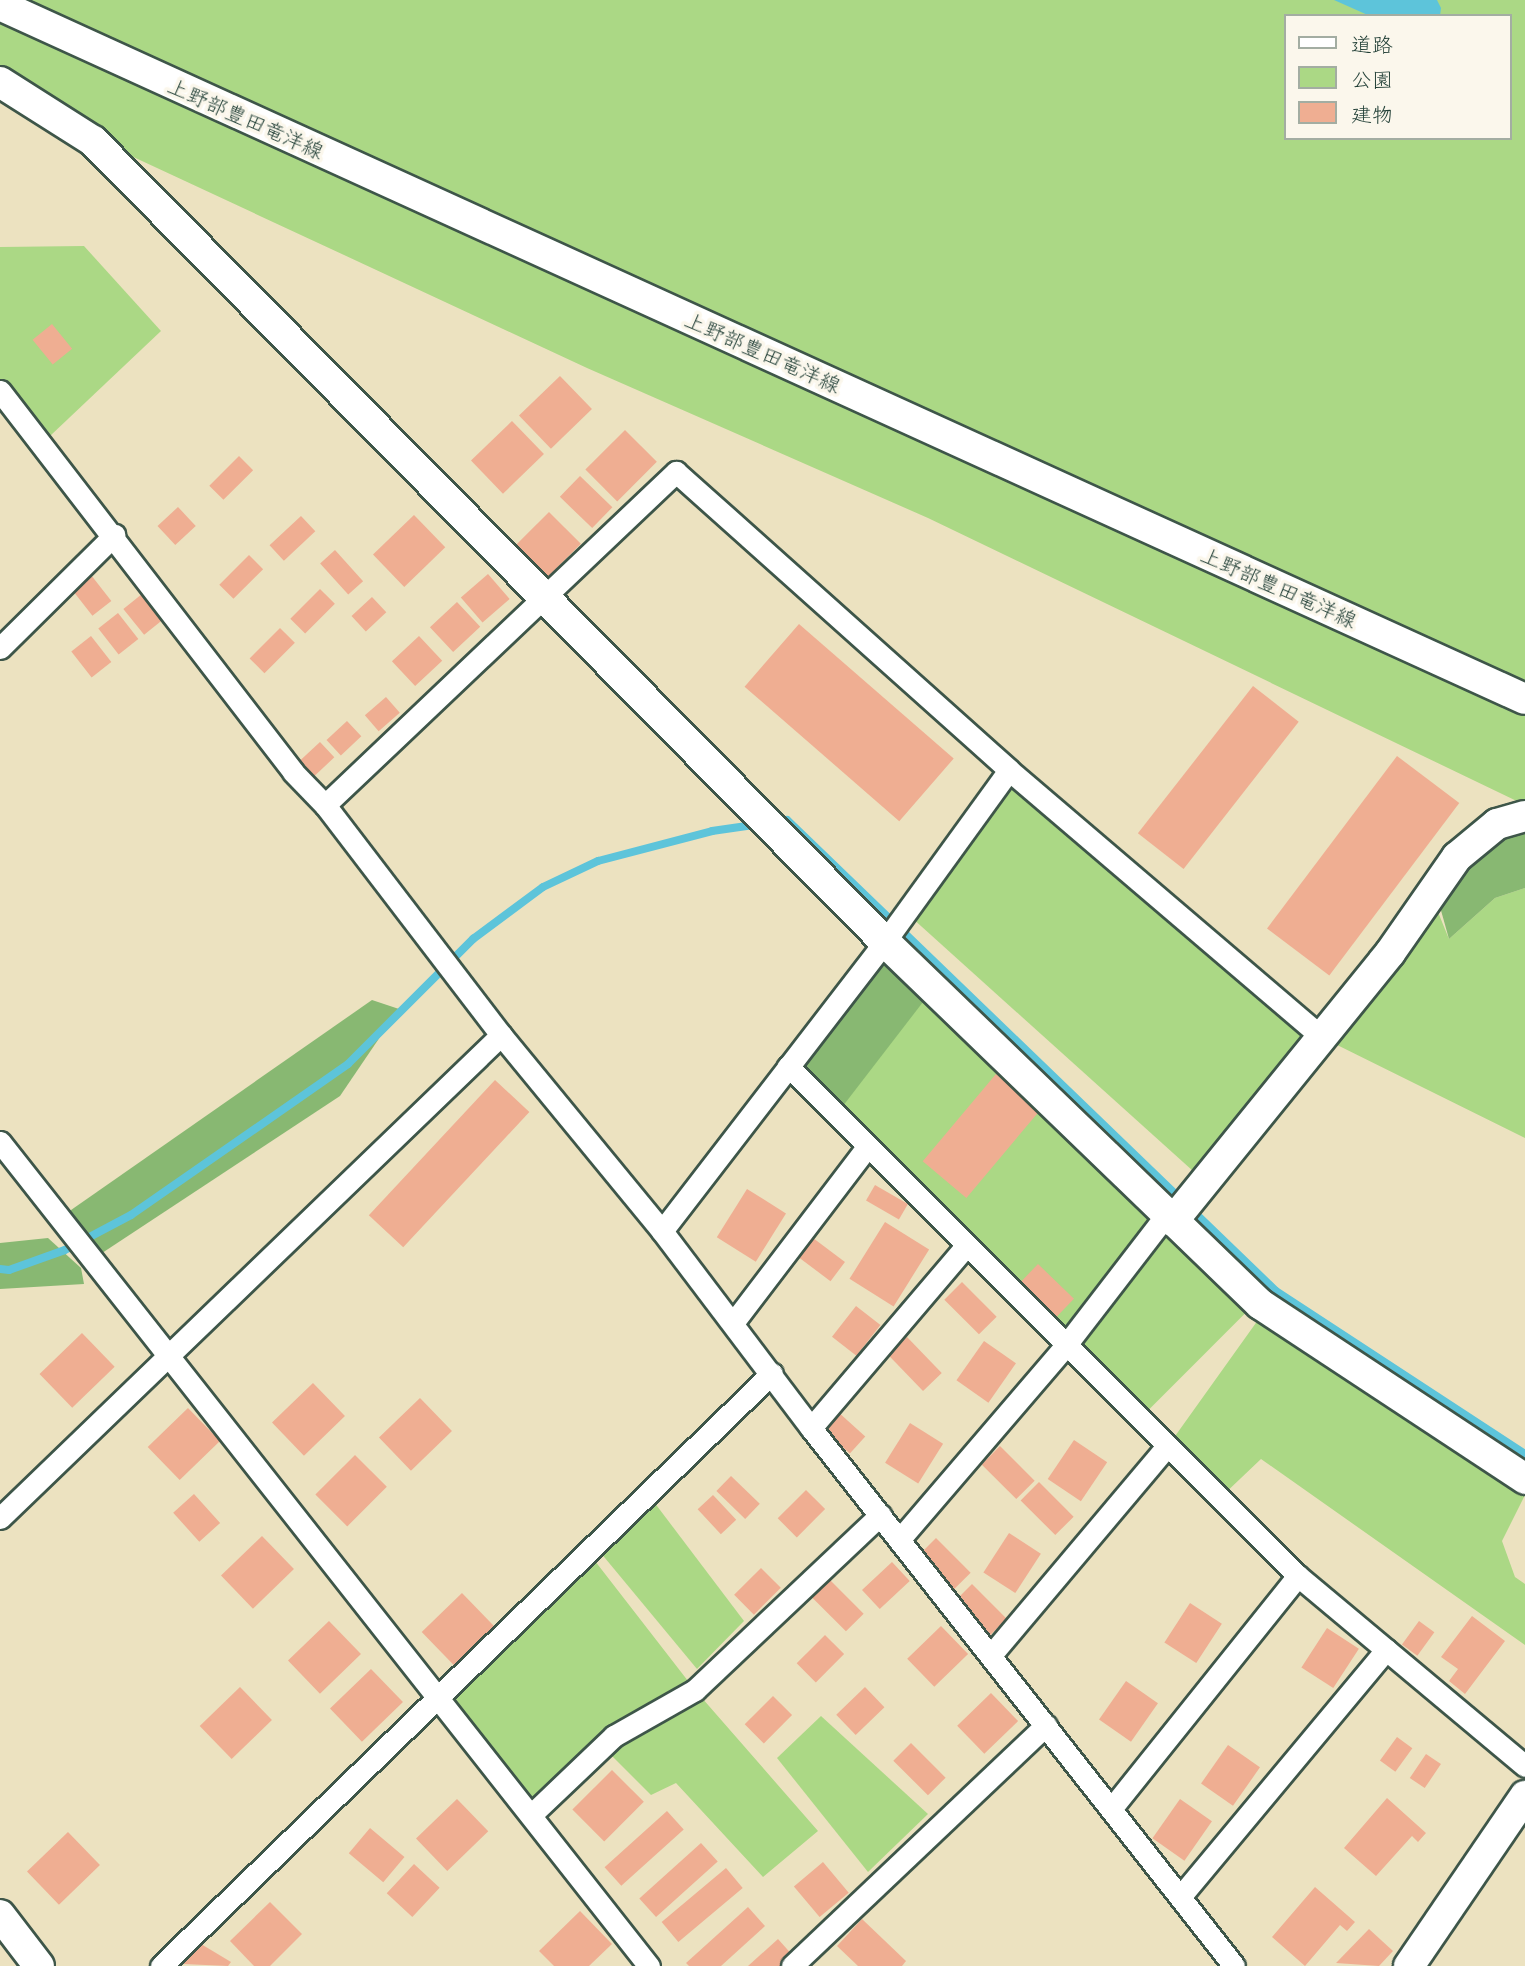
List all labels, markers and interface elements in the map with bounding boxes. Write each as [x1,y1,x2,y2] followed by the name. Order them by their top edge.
[1284,14,1511,140] legend
[1351,30,1393,57] text: 道路
[1351,65,1393,92] text: 公園
[164,72,328,164] street label: 上野部豊田竜洋線
[1351,100,1393,127] text: 建物
[681,306,845,398] street label: 上野部豊田竜洋線
[1197,541,1361,633] street label: 上野部豊田竜洋線

